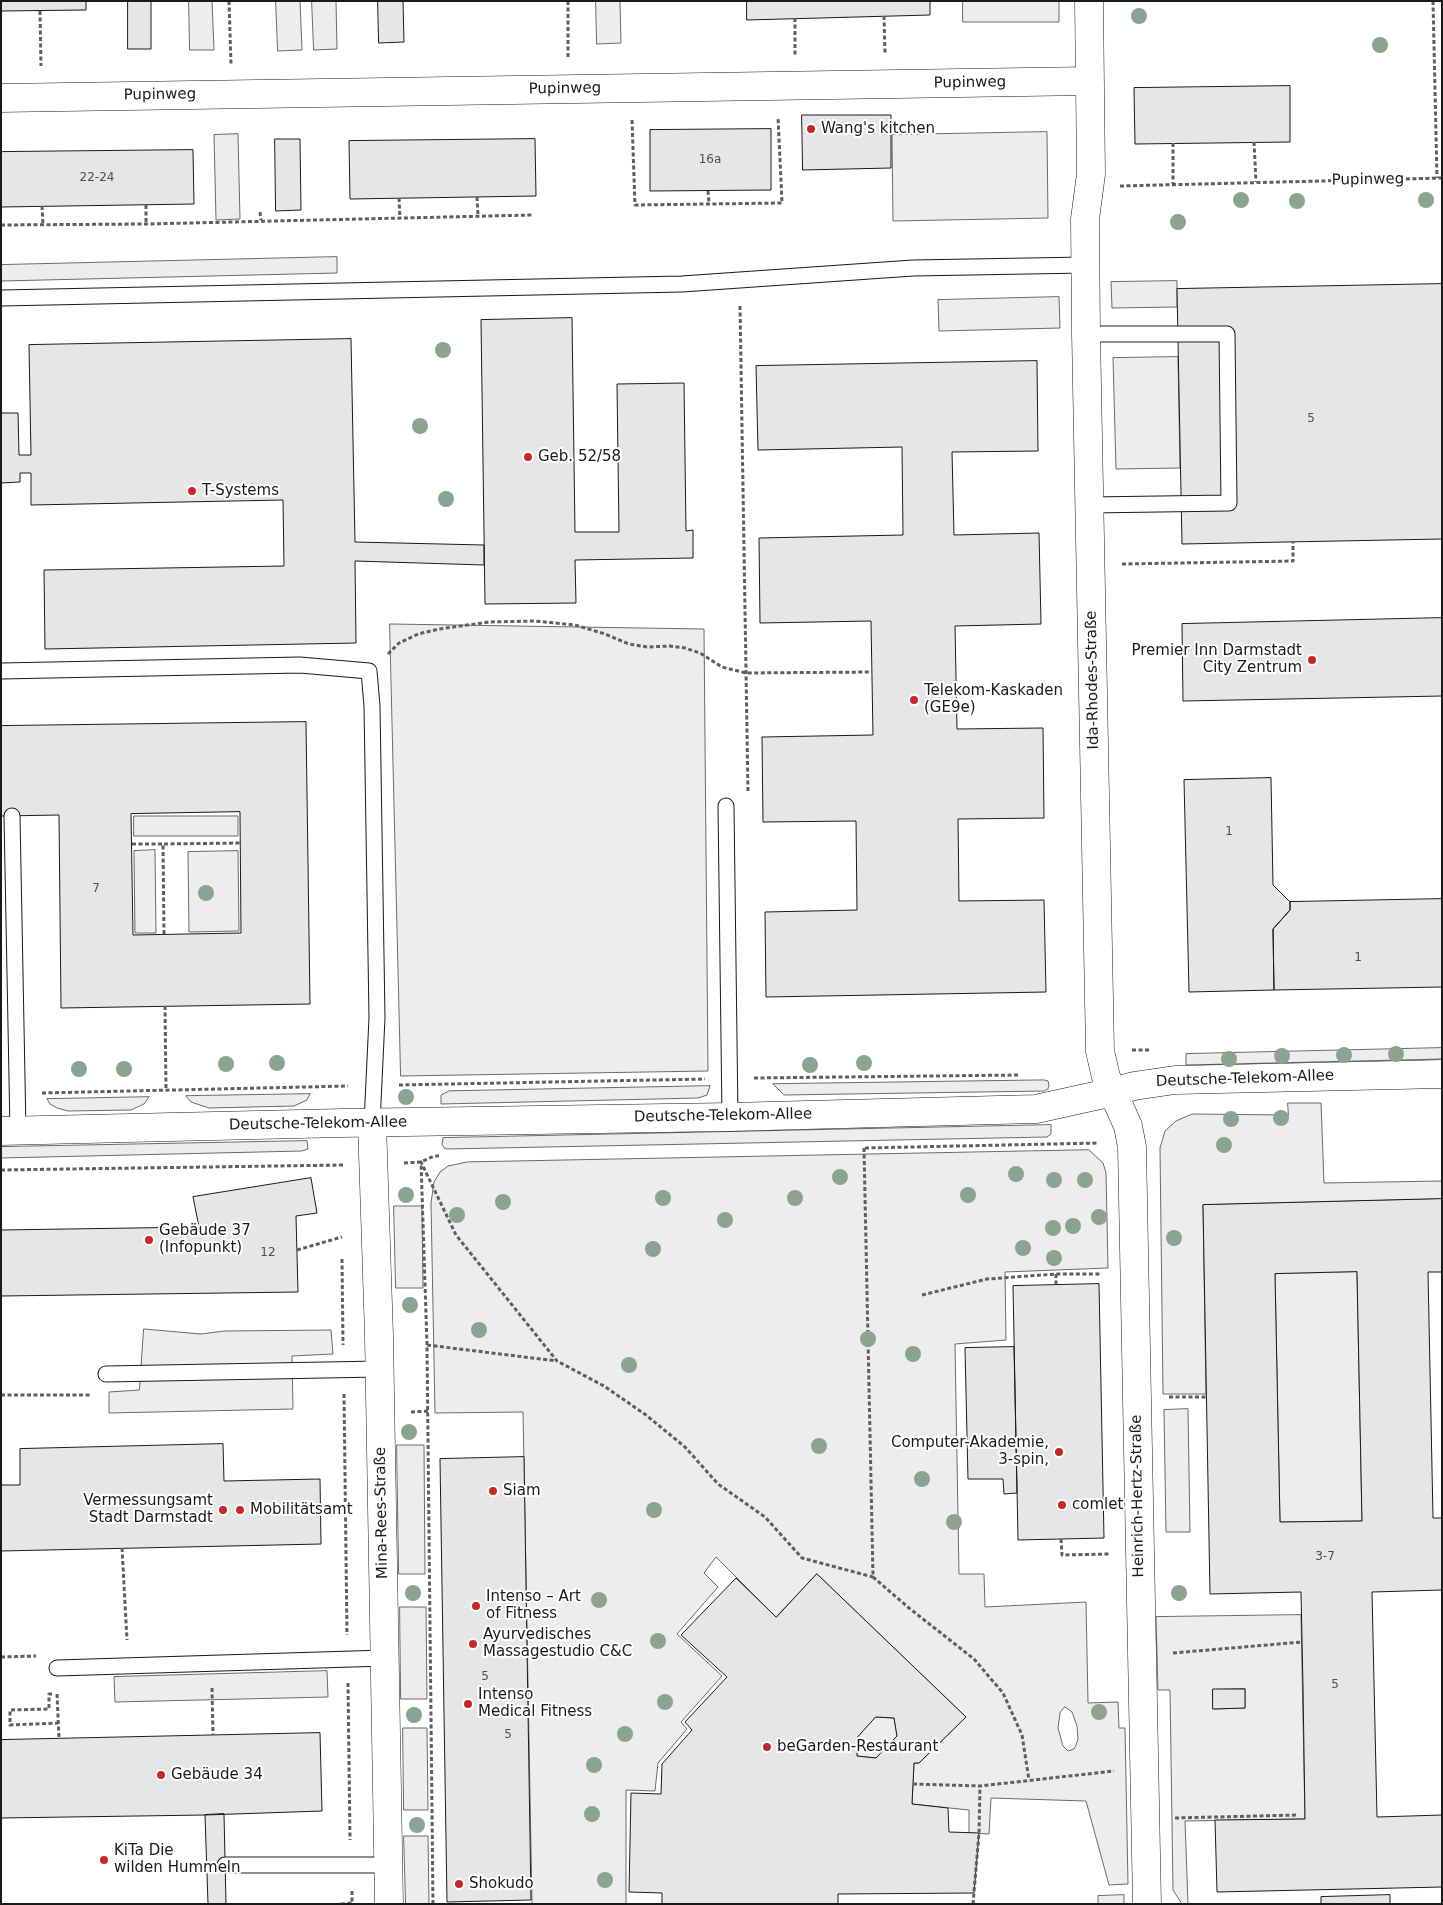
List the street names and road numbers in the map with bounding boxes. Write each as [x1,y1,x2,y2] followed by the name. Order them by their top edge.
[934,73,1006,93] street label: Pupinweg
[529,79,601,99] street label: Pupinweg
[124,85,196,105] street label: Pupinweg
[1332,170,1404,190] street label: Pupinweg
[1083,610,1103,750] street label: Ida-Rhodes-Straße
[1156,1067,1334,1091] street label: Deutsche-Telekom-Allee
[634,1105,812,1127] street label: Deutsche-Telekom-Allee
[229,1113,407,1135] street label: Deutsche-Telekom-Allee
[1128,1414,1148,1578] street label: Heinrich-Hertz-Straße
[372,1447,392,1579] street label: Mina-Rees-Straße

